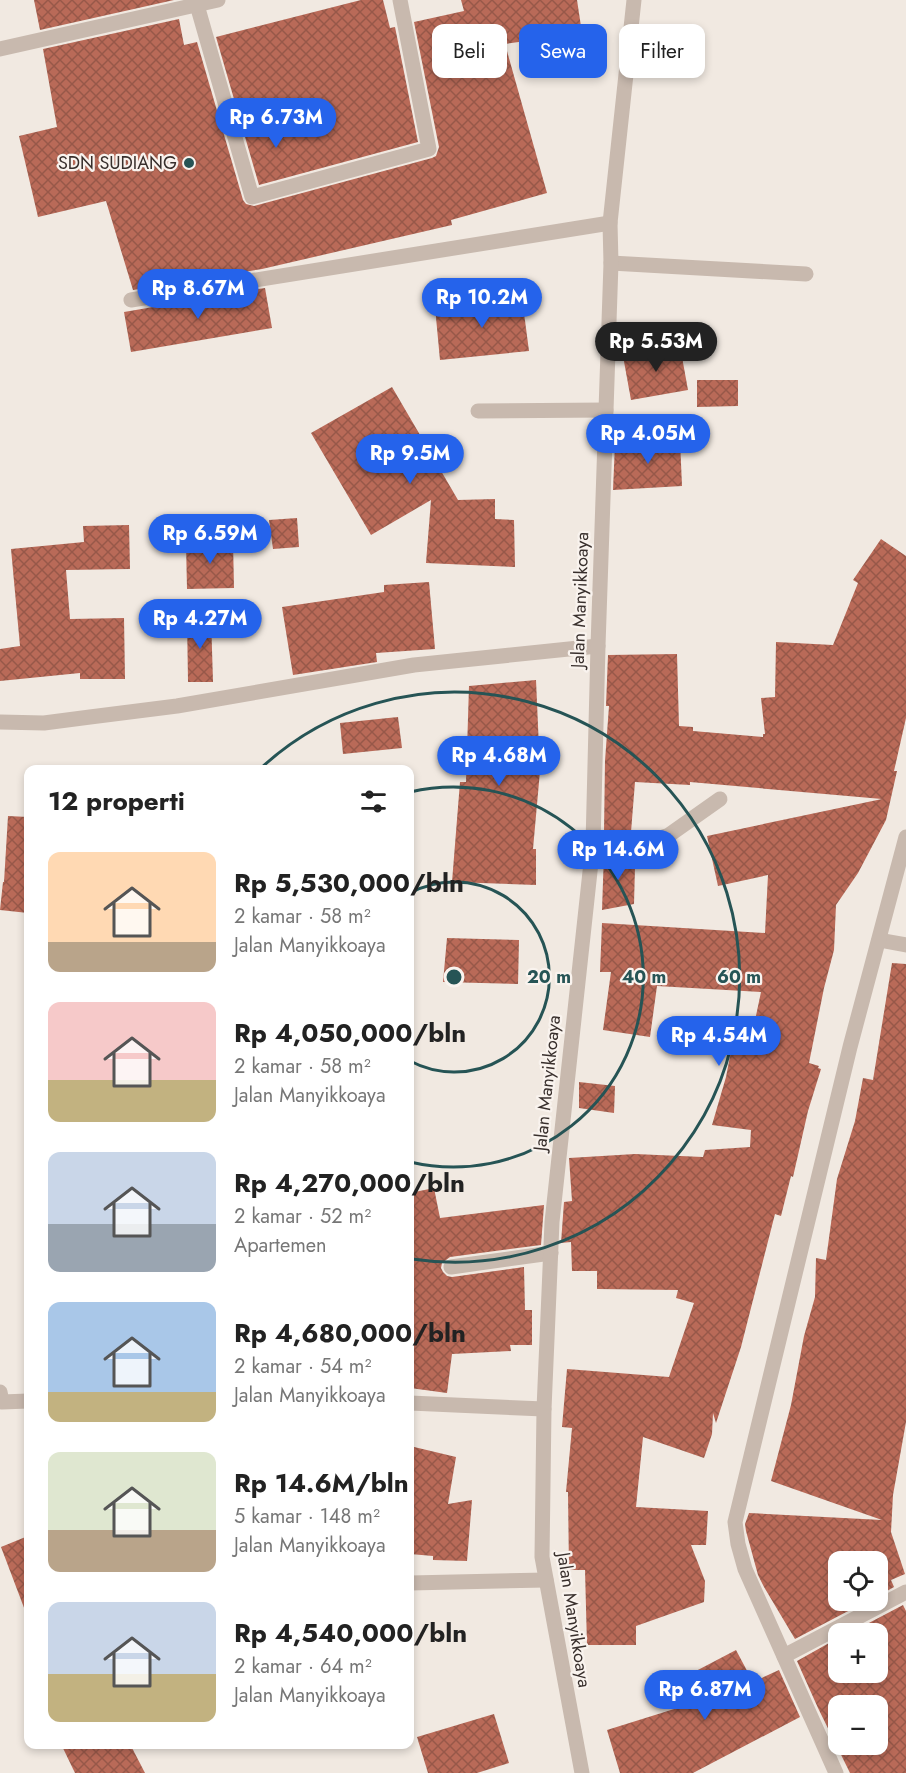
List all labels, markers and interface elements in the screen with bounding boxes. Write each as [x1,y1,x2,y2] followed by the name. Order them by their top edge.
[432,24,507,78] chip: Beli
[519,24,607,78] chip: Sewa
[619,24,705,78] chip: Filter
[214,98,338,149] pin: Rp 6.73M
[229,103,323,132] text: Rp 6.73M
[58,150,177,176] place label: SDN SUDIANG
[182,156,196,170] marker: SDN SUDIANG
[136,269,260,320] pin: Rp 8.67M
[151,274,245,303] text: Rp 8.67M
[420,278,544,329] pin: Rp 10.2M
[436,283,528,312] text: Rp 10.2M
[594,322,718,373] pin: Rp 5.53M
[609,327,703,356] text: Rp 5.53M
[586,414,710,465] pin: Rp 4.05M
[600,419,696,448] text: Rp 4.05M
[355,434,465,485] pin: Rp 9.5M
[370,439,450,468] text: Rp 9.5M
[148,514,272,565] pin: Rp 6.59M
[162,519,258,548] text: Rp 6.59M
[565,531,595,671] street label: Jalan Manyikkoaya
[138,599,262,650] pin: Rp 4.27M
[153,604,247,633] text: Rp 4.27M
[437,736,561,787] pin: Rp 4.68M
[451,741,547,770] text: Rp 4.68M
[48,782,185,820] text: 12 properti
[357,785,390,818] icon: filters
[556,830,680,881] pin: Rp 14.6M
[571,835,665,864] text: Rp 14.6M
[234,864,464,902] text: Rp 5,530,000/bln
[96,876,168,948] icon: home
[234,902,371,931] text: 2 kamar · 58 m²
[234,931,386,960] text: Jalan Manyikkoaya
[527,964,571,990] text: 20 m
[622,964,666,990] text: 40 m
[717,964,761,990] text: 60 m
[444,967,464,987] centre of rings
[234,1014,466,1052] text: Rp 4,050,000/bln
[527,1014,567,1154] street label: Jalan Manyikkoaya
[657,1016,781,1067] pin: Rp 4.54M
[671,1021,767,1050] text: Rp 4.54M
[96,1026,168,1098] icon: home
[234,1052,371,1081] text: 2 kamar · 58 m²
[234,1081,386,1110] text: Jalan Manyikkoaya
[234,1164,465,1202] text: Rp 4,270,000/bln
[96,1176,168,1248] icon: home
[234,1202,371,1231] text: 2 kamar · 52 m²
[234,1231,327,1260] text: Apartemen
[234,1314,466,1352] text: Rp 4,680,000/bln
[96,1326,168,1398] icon: home
[234,1352,371,1381] text: 2 kamar · 54 m²
[234,1381,386,1410] text: Jalan Manyikkoaya
[234,1464,409,1502] text: Rp 14.6M/bln
[96,1476,168,1548] icon: home
[234,1502,380,1531] text: 5 kamar · 148 m²
[234,1531,386,1560] text: Jalan Manyikkoaya
[550,1549,598,1689] street label: Jalan Manyikkoaya
[828,1551,888,1755] map controls
[828,1551,888,1611] button: locate
[234,1614,467,1652] text: Rp 4,540,000/bln
[828,1623,888,1683] button: +
[96,1626,168,1698] icon: home
[234,1652,372,1681] text: 2 kamar · 64 m²
[643,1670,767,1721] pin: Rp 6.87M
[658,1675,752,1704] text: Rp 6.87M
[234,1681,386,1710] text: Jalan Manyikkoaya
[828,1695,888,1755] button: −

